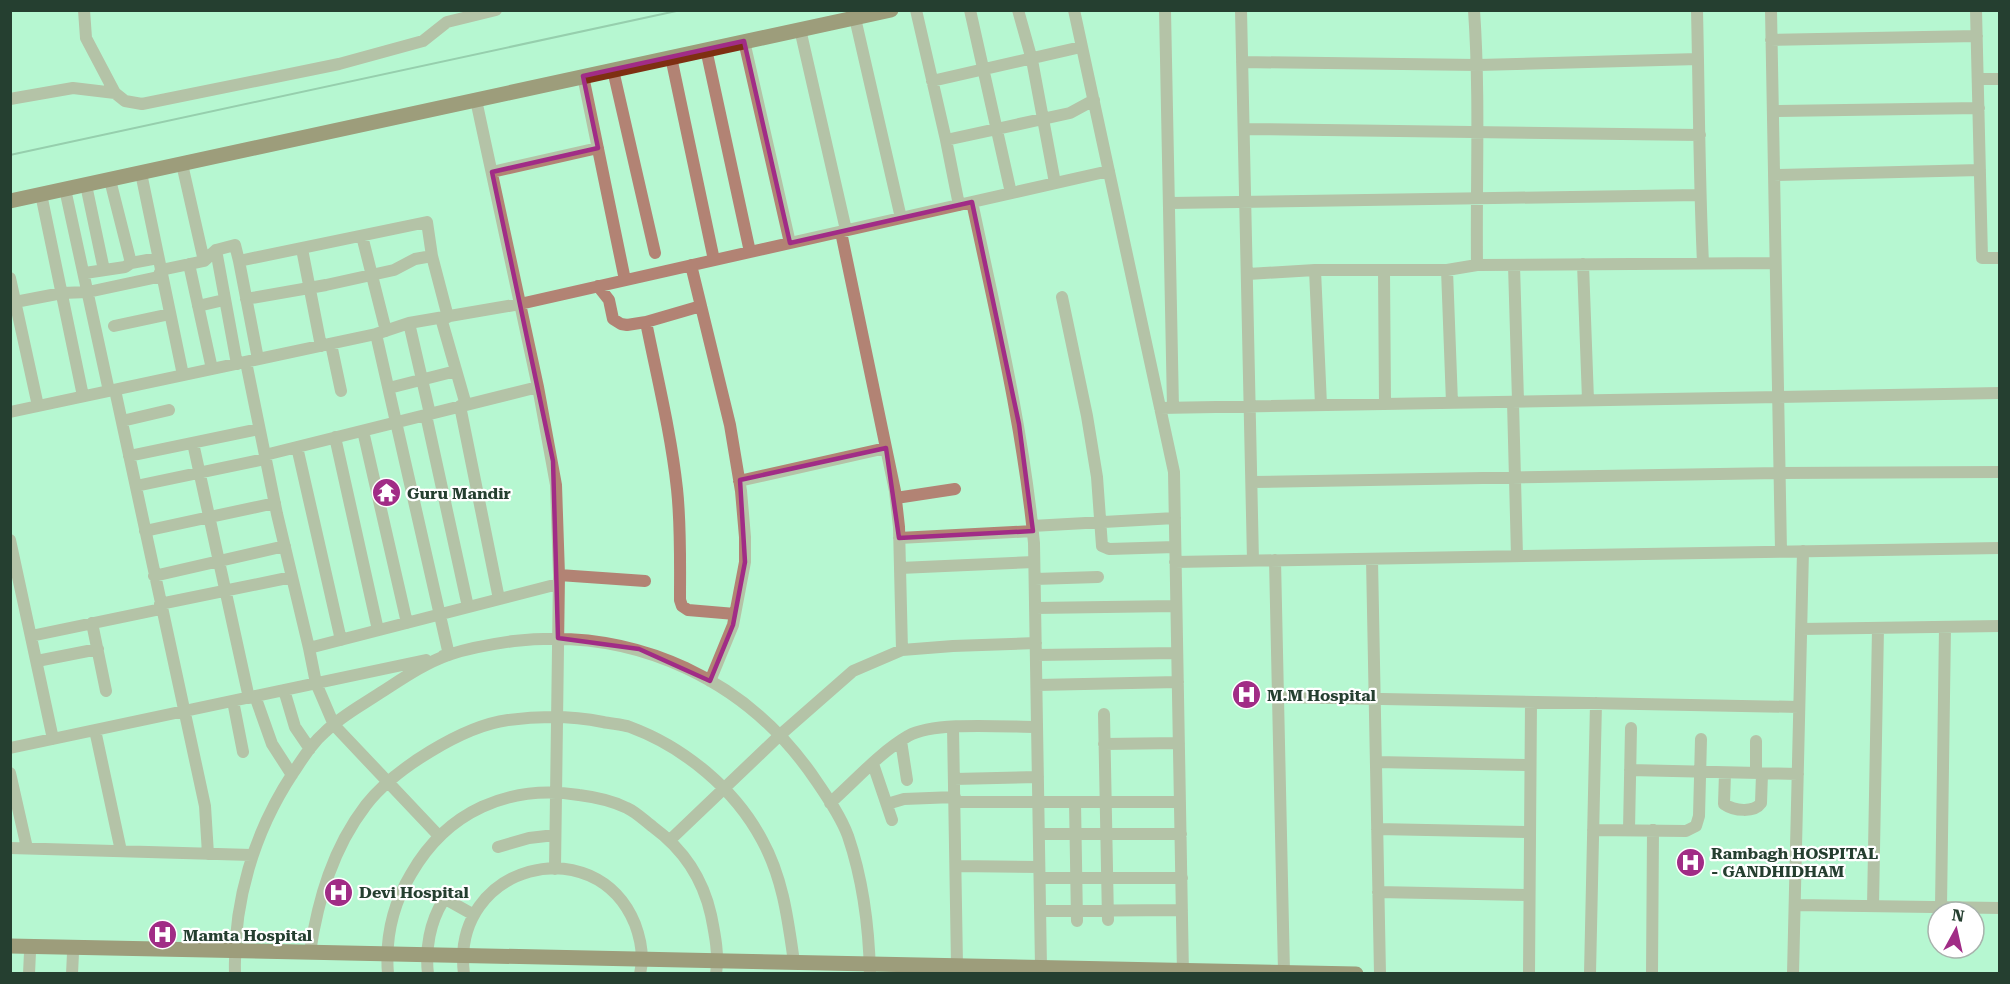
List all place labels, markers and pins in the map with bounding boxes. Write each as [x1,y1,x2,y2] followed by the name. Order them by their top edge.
[370,477,402,509] temple icon: Guru Mandir
[407,484,511,503] place label: Guru Mandir
[1230,679,1262,711] hospital icon: M.M Hospital
[1267,686,1377,705] place label: M.M Hospital
[1711,844,1878,881] place label: Rambagh HOSPITAL - GANDHIDHAM
[1674,846,1706,878] hospital icon: Rambagh HOSPITAL - GANDHIDHAM
[322,876,354,908] hospital icon: Devi Hospital
[359,883,469,902] place label: Devi Hospital
[146,919,178,951] hospital icon: Mamta Hospital
[183,926,313,945] place label: Mamta Hospital

